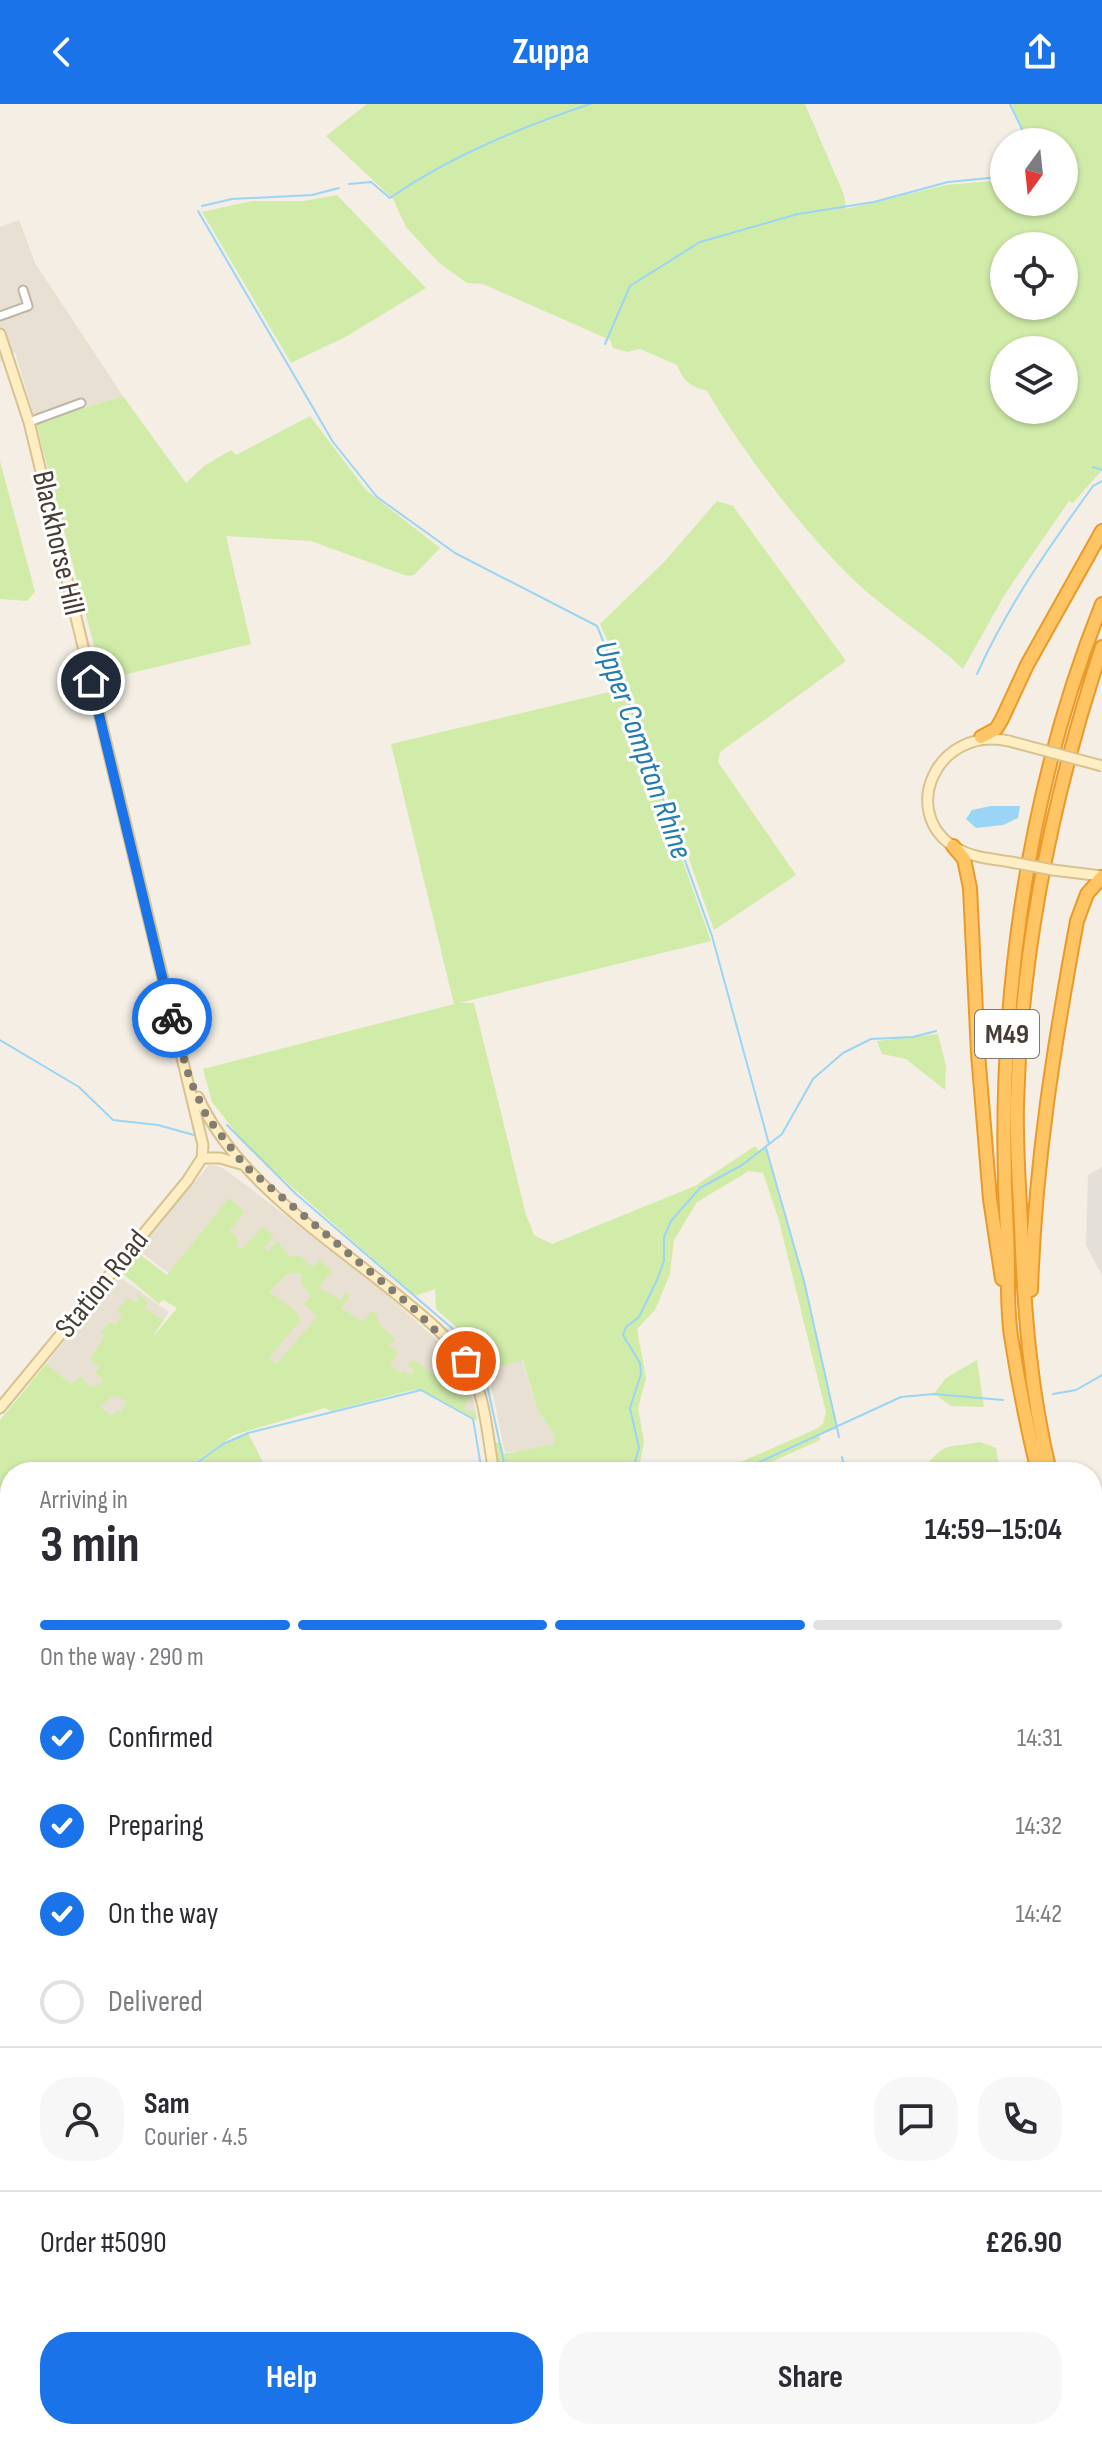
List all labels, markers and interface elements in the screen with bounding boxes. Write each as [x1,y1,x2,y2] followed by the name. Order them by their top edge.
[40,30,84,74] icon: back
[1018,30,1062,74] icon: share
[512,31,590,74] text: Zuppa
[990,128,1078,216] north arrow
[990,128,1078,424] map controls
[990,232,1078,320] button: locate
[990,336,1078,424] button: layers
[24,467,92,619] street label: Blackhorse Hill
[585,636,701,864] water label: Upper Compton Rhine
[57,647,125,715] pin
[69,659,113,703] icon: home
[132,978,212,1058] courier
[150,996,194,1040] icon: bike
[975,1010,1039,1058] road number: M49
[48,1223,156,1345] street label: Station Road
[432,1327,500,1395] pin
[444,1339,488,1383] icon: bag
[40,1485,128,1516] text: Arriving in
[925,1512,1062,1548] text: 14:59–15:04
[40,1514,140,1577] text: 3 min
[40,1642,204,1673] text: On the way · 290 m
[40,1716,84,1760] icon: check
[108,1720,213,1756] text: Confirmed
[1017,1723,1062,1754] text: 14:31
[40,1804,84,1848] icon: check
[108,1808,204,1844] text: Preparing
[1015,1811,1062,1842] text: 14:32
[40,1892,84,1936] icon: check
[108,1896,218,1932] text: On the way
[1015,1899,1062,1930] text: 14:42
[108,1984,203,2020] text: Delivered
[40,2077,124,2161] button: person
[874,2077,958,2161] button: chat
[978,2077,1062,2161] button: phone
[144,2086,190,2122] text: Sam
[144,2122,248,2153] text: Courier · 4.5
[40,2225,167,2261] text: Order #5090
[985,2225,1062,2261] text: £26.90
[40,2332,543,2424] button: Help
[559,2332,1062,2424] button: Share

